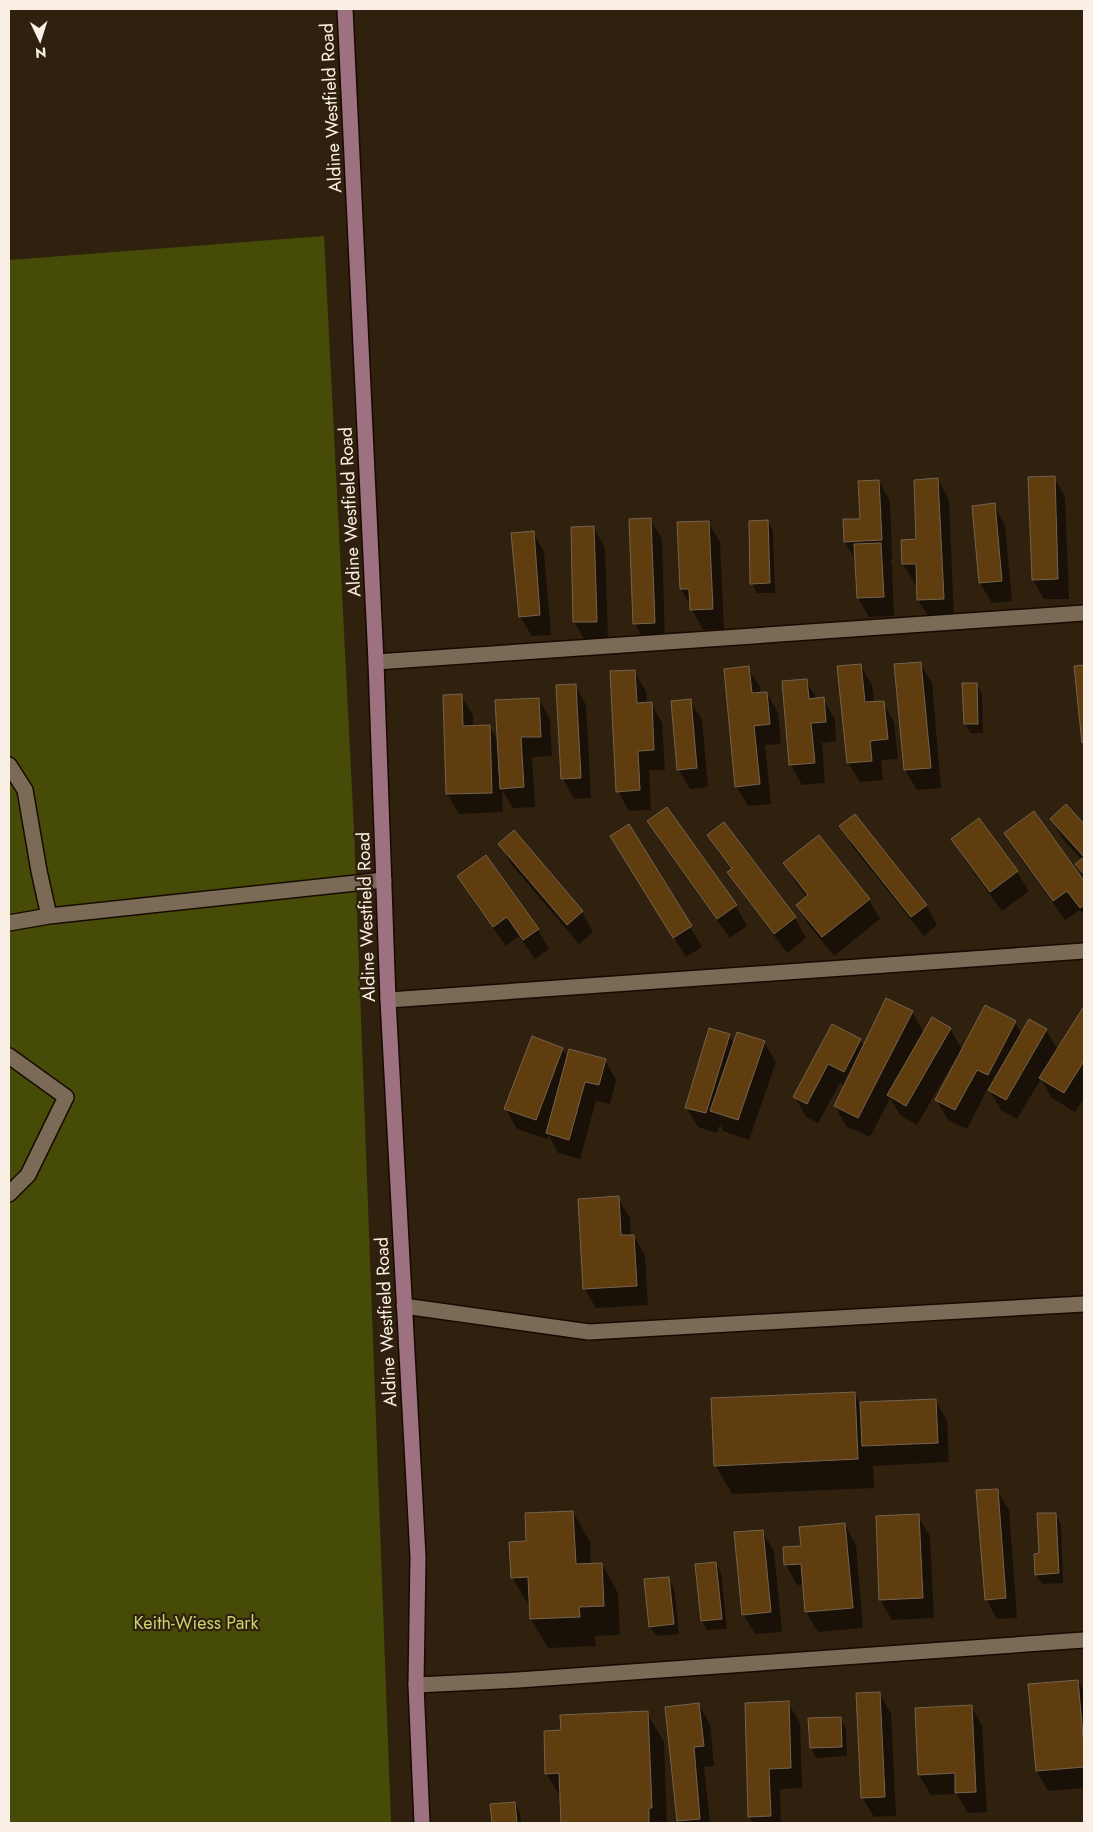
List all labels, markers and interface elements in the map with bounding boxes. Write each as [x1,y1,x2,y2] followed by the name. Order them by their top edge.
[15,15,65,65] north arrow
[314,22,348,194] street label: Aldine Westfield Road
[35,43,47,63] text: N
[333,426,367,598] street label: Aldine Westfield Road
[350,832,382,1002] street label: Aldine Westfield Road
[369,1236,403,1408] street label: Aldine Westfield Road
[134,1610,259,1636] park label: Keith-Wiess Park

